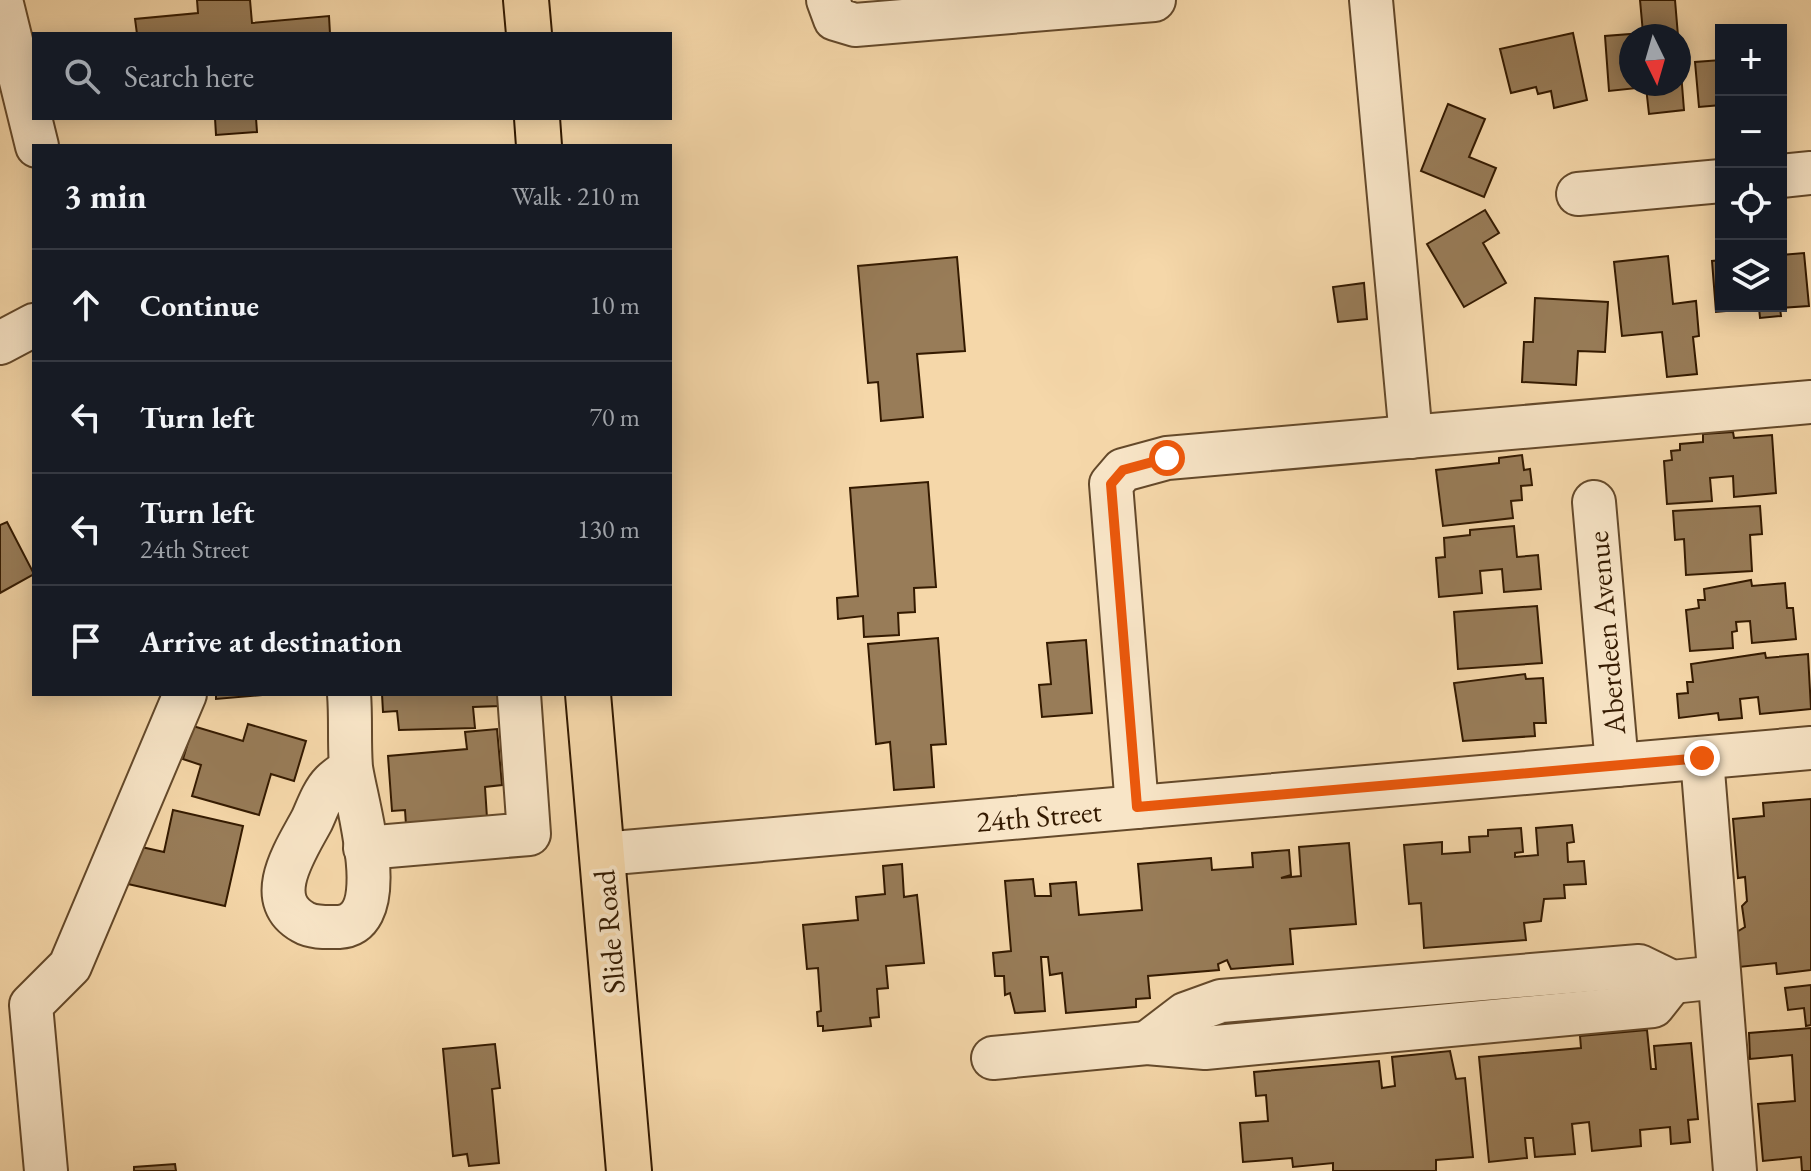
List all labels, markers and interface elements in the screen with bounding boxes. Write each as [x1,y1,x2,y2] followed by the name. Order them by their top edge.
[1619,24,1691,96] north arrow
[1715,24,1787,312] map controls
[1715,24,1787,96] button: +
[32,32,672,120] search box
[60,54,104,98] icon: search
[124,57,254,96] text: Search here
[1715,96,1787,168] button: −
[1715,168,1787,240] button: locate
[64,174,147,218] text: 3 min
[512,179,640,213] text: Walk · 210 m
[1715,240,1787,312] button: layers
[64,283,108,327] icon: ahead
[140,286,259,325] text: Continue
[590,288,640,322] text: 10 m
[64,395,108,439] icon: left
[140,398,254,437] text: Turn left
[590,400,640,434] text: 70 m
[1149,440,1185,476] route start
[140,493,254,532] text: Turn left
[64,507,108,551] icon: left
[577,512,640,546] text: 130 m
[1578,530,1634,737] street label: Aberdeen Avenue
[140,532,249,566] text: 24th Street
[64,619,108,663] icon: arrive
[140,622,402,661] text: Arrive at destination
[1684,740,1720,776] route end
[975,791,1104,841] street label: 24th Street
[584,868,634,996] street label: Slide Road

